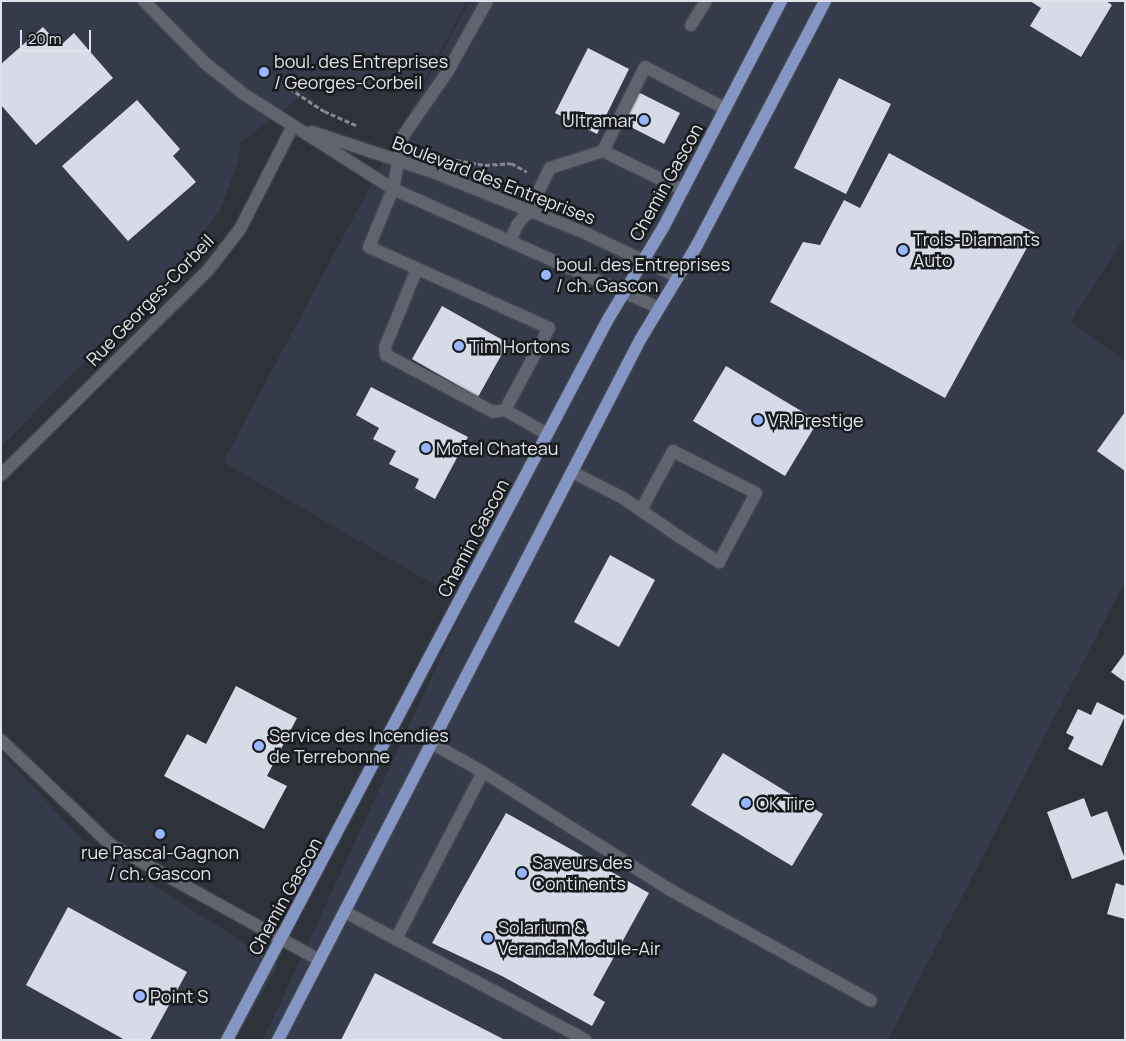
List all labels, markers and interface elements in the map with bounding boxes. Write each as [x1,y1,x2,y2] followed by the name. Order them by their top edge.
[22,20,94,52] scale bar
[28,28,61,49] text: 20 m
[274,51,448,94] place label: boul. des Entreprises / Georges-Corbeil
[258,66,270,78] marker: boul. des Entreprises / Georges-Corbeil
[562,109,634,131] place label: Ultramar
[638,114,650,126] marker: Ultramar
[625,120,707,244] street label: Chemin Gascon
[389,131,599,229] street label: Boulevard des Entreprises
[913,229,1040,272] place label: Trois-Diamants Auto
[82,230,218,370] street label: Rue Georges-Corbeil
[897,244,909,256] marker: Trois-Diamants Auto
[556,254,730,296] place label: boul. des Entreprises / ch. Gascon
[540,269,552,281] marker: boul. des Entreprises / ch. Gascon
[469,335,570,357] place label: Tim Hortons
[453,340,465,352] marker: Tim Hortons
[768,409,864,431] place label: VR Prestige
[752,414,764,426] marker: VR Prestige
[436,437,558,459] place label: Motel Chateau
[420,442,432,454] marker: Motel Chateau
[433,475,513,601] street label: Chemin Gascon
[269,725,449,768] place label: Service des Incendies de Terrebonne
[253,740,265,752] marker: Service des Incendies de Terrebonne
[756,792,815,814] place label: OK Tire
[740,797,752,809] marker: OK Tire
[154,828,166,840] marker: rue Pascal-Gagnon / ch. Gascon
[244,834,326,958] street label: Chemin Gascon
[81,842,239,884] place label: rue Pascal-Gagnon / ch. Gascon
[532,852,633,894] place label: Saveurs des Continents
[516,867,528,879] marker: Saveurs des Continents
[498,917,660,960] place label: Solarium & Veranda Module-Air
[482,932,494,944] marker: Solarium & Veranda Module-Air
[150,985,208,1007] place label: Point S
[134,990,146,1002] marker: Point S

